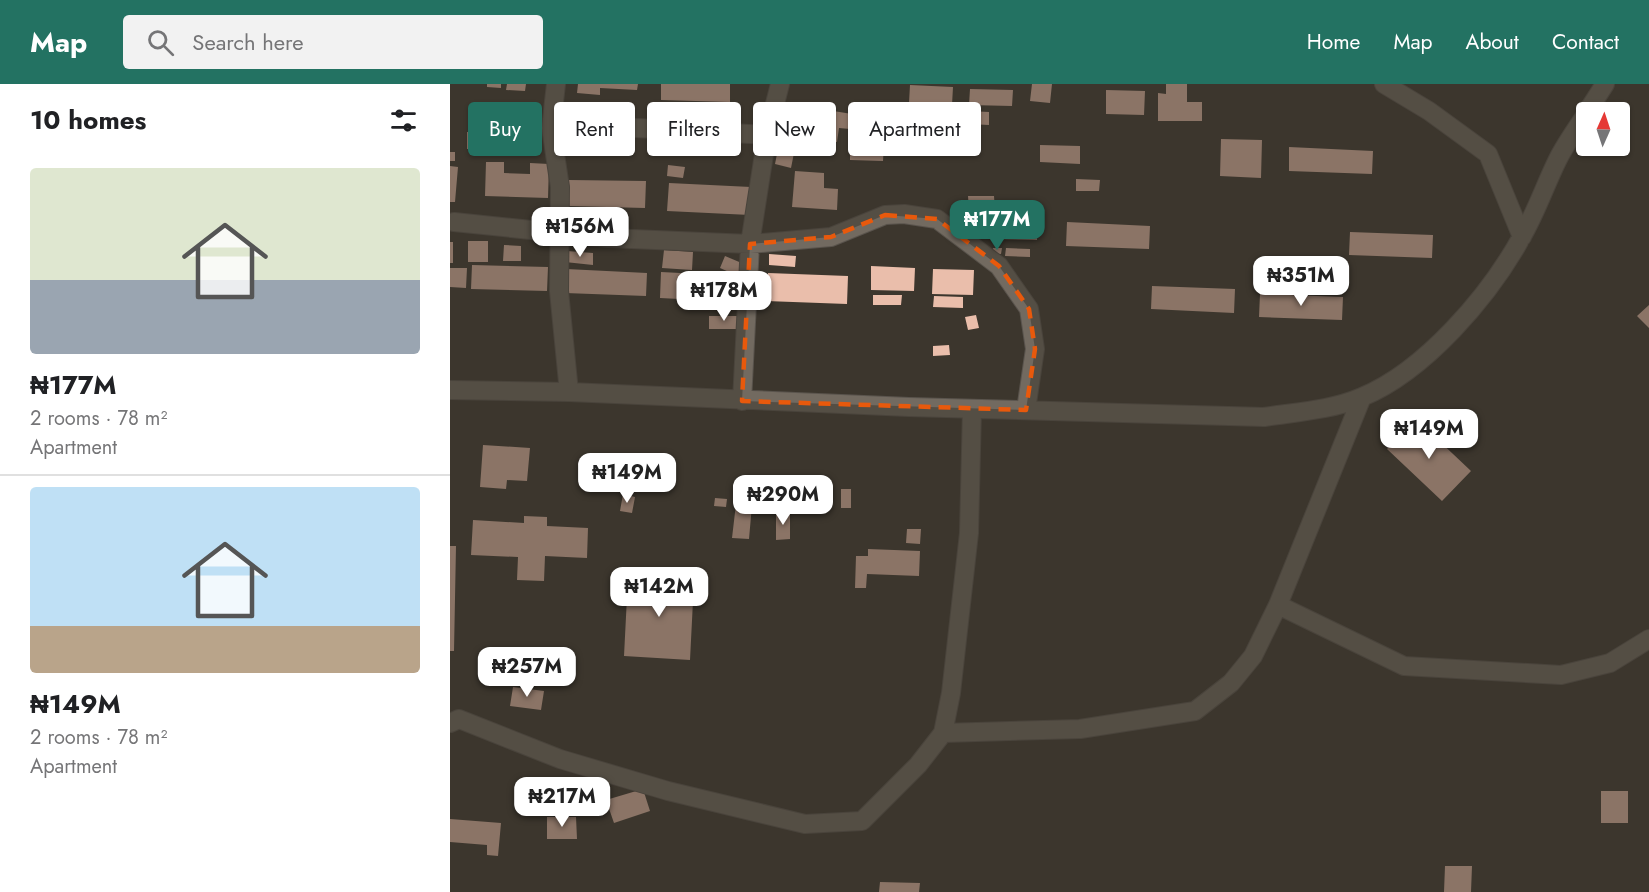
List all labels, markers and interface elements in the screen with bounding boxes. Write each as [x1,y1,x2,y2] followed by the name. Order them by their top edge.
[123,15,543,69] search box
[30,22,87,63] text: Map
[144,26,177,59] icon: search
[192,26,304,58] text: Search here
[1307,27,1360,57] text: Home
[1393,27,1433,57] text: Map
[1466,27,1519,57] text: About
[1552,27,1619,57] text: Contact
[30,101,146,139] text: 10 homes
[468,102,542,156] chip: Buy
[554,102,635,156] chip: Rent
[647,102,741,156] chip: Filters
[753,102,836,156] chip: New
[848,102,981,156] chip: Apartment
[1576,102,1630,156] north arrow
[1576,102,1630,156] map controls
[387,104,420,137] icon: filters
[955,200,1039,251] pin: ₦177M
[964,205,1030,234] text: ₦177M
[171,207,279,315] icon: home
[538,207,622,258] pin: ₦156M
[546,212,614,241] text: ₦156M
[1259,256,1343,307] pin: ₦351M
[1267,261,1335,290] text: ₦351M
[682,271,766,322] pin: ₦178M
[690,276,758,305] text: ₦178M
[30,366,117,404] text: ₦177M
[30,404,167,433] text: 2 rooms · 78 m²
[1387,409,1471,460] pin: ₦149M
[1394,414,1464,443] text: ₦149M
[30,433,117,462] text: Apartment
[585,453,669,504] pin: ₦149M
[592,458,662,487] text: ₦149M
[741,475,825,526] pin: ₦290M
[747,480,819,509] text: ₦290M
[171,526,279,634] icon: home
[617,567,701,618] pin: ₦142M
[624,572,694,601] text: ₦142M
[485,647,569,698] pin: ₦257M
[492,652,562,681] text: ₦257M
[30,685,121,723] text: ₦149M
[30,723,167,752] text: 2 rooms · 78 m²
[30,752,117,781] text: Apartment
[520,777,604,828] pin: ₦217M
[528,782,596,811] text: ₦217M

